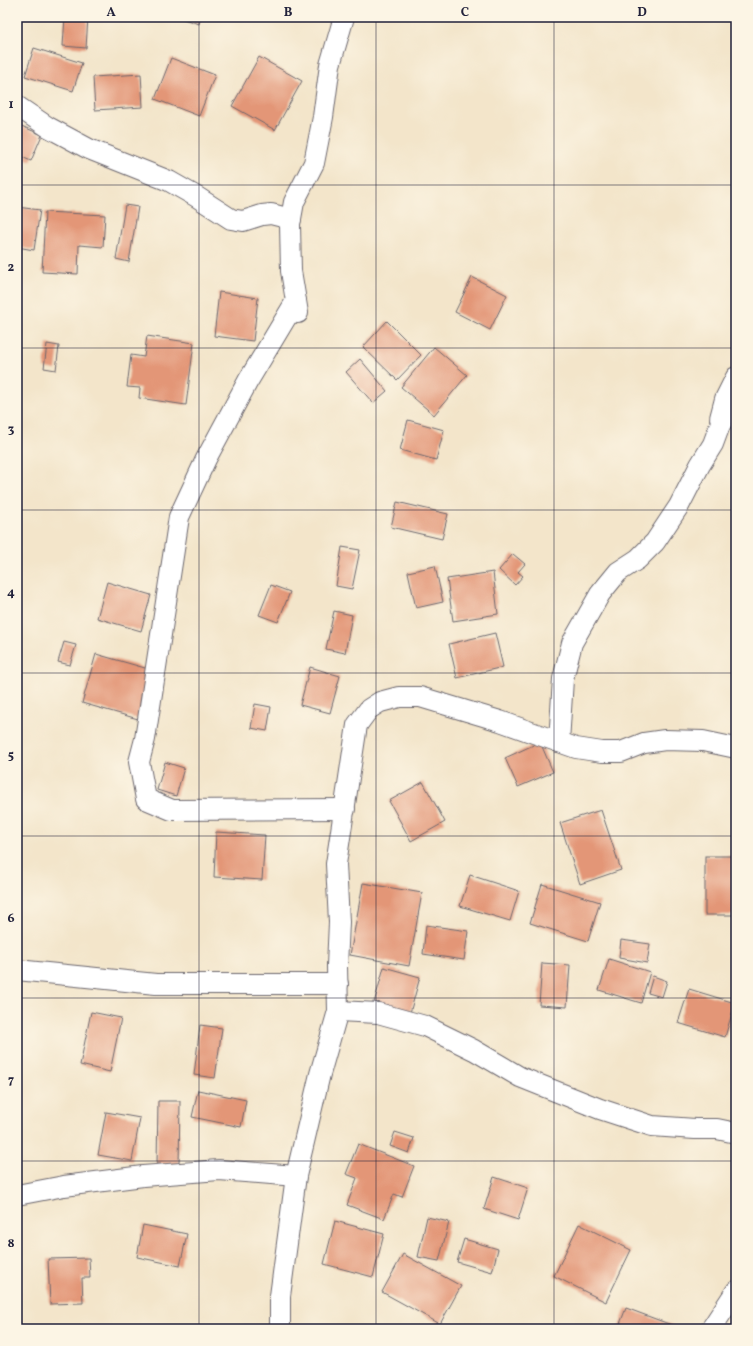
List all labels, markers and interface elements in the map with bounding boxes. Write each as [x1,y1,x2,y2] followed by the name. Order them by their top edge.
[106,4,116,22] text: A
[284,4,293,22] text: B
[461,4,469,22] text: C
[637,4,647,22] text: D
[8,96,14,114] text: 1
[8,259,15,277] text: 2
[8,421,15,439] text: 3
[7,584,15,602] text: 4
[8,747,14,765] text: 5
[7,910,15,928] text: 6
[8,1072,14,1090] text: 7
[7,1235,15,1253] text: 8

